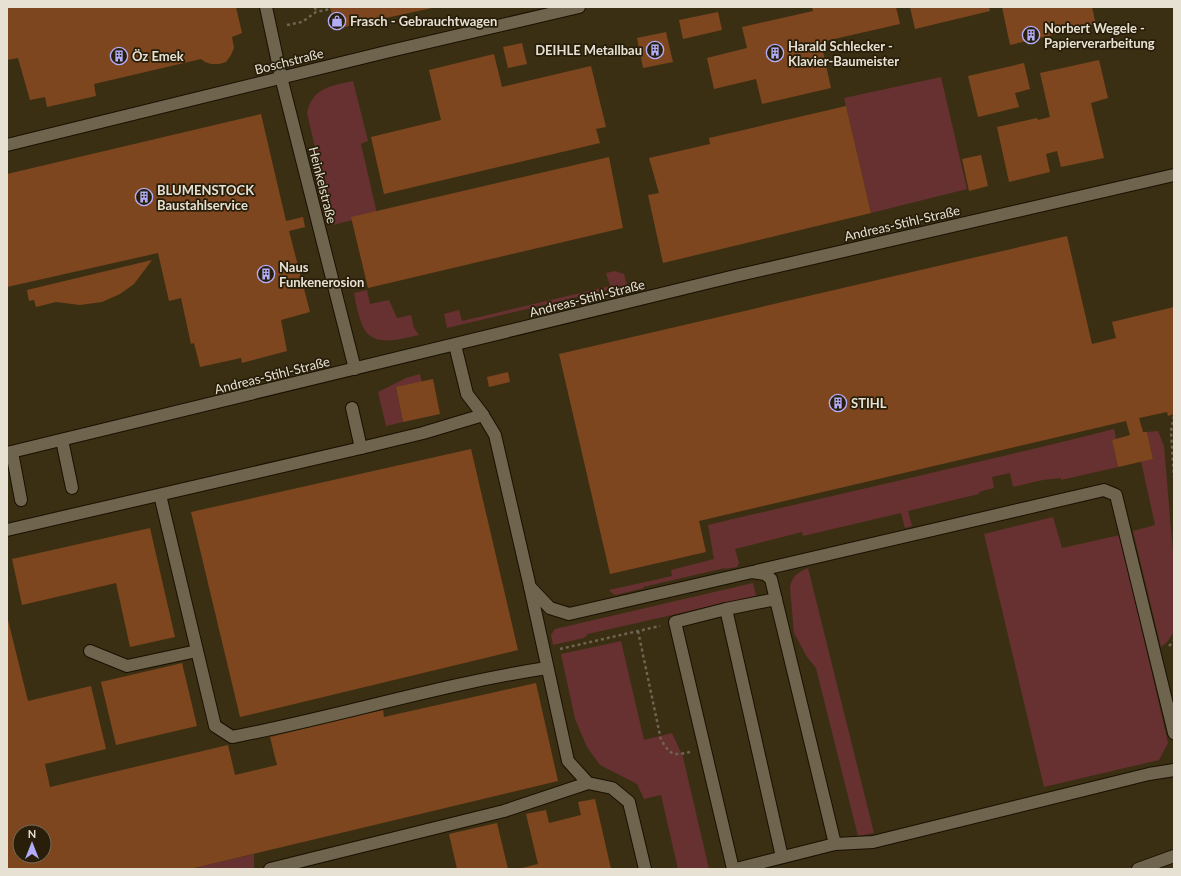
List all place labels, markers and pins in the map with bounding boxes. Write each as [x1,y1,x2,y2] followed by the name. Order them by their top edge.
[327,11,347,31] shop icon: Frasch - Gebrauchtwagen
[350,13,497,29] place label: Frasch - Gebrauchtwagen
[1044,20,1155,51] place label: Norbert Wegele - Papierverarbeitung
[1021,25,1041,45] building icon: Norbert Wegele - Papierverarbeitung
[788,38,899,69] place label: Harald Schlecker - Klavier-Baumeister
[645,40,665,60] building icon: DEIHLE Metallbau
[535,42,642,58] place label: DEIHLE Metallbau
[765,43,785,63] building icon: Harald Schlecker - Klavier-Baumeister
[109,46,129,66] building icon: Öz Emek
[132,48,184,64] place label: Öz Emek
[157,182,255,213] place label: BLUMENSTOCK Baustahlservice
[134,187,154,207] building icon: BLUMENSTOCK Baustahlservice
[279,259,364,290] place label: Naus Funkenerosion
[256,264,276,284] building icon: Naus Funkenerosion
[828,393,848,413] building icon: STIHL
[851,395,887,411] place label: STIHL

